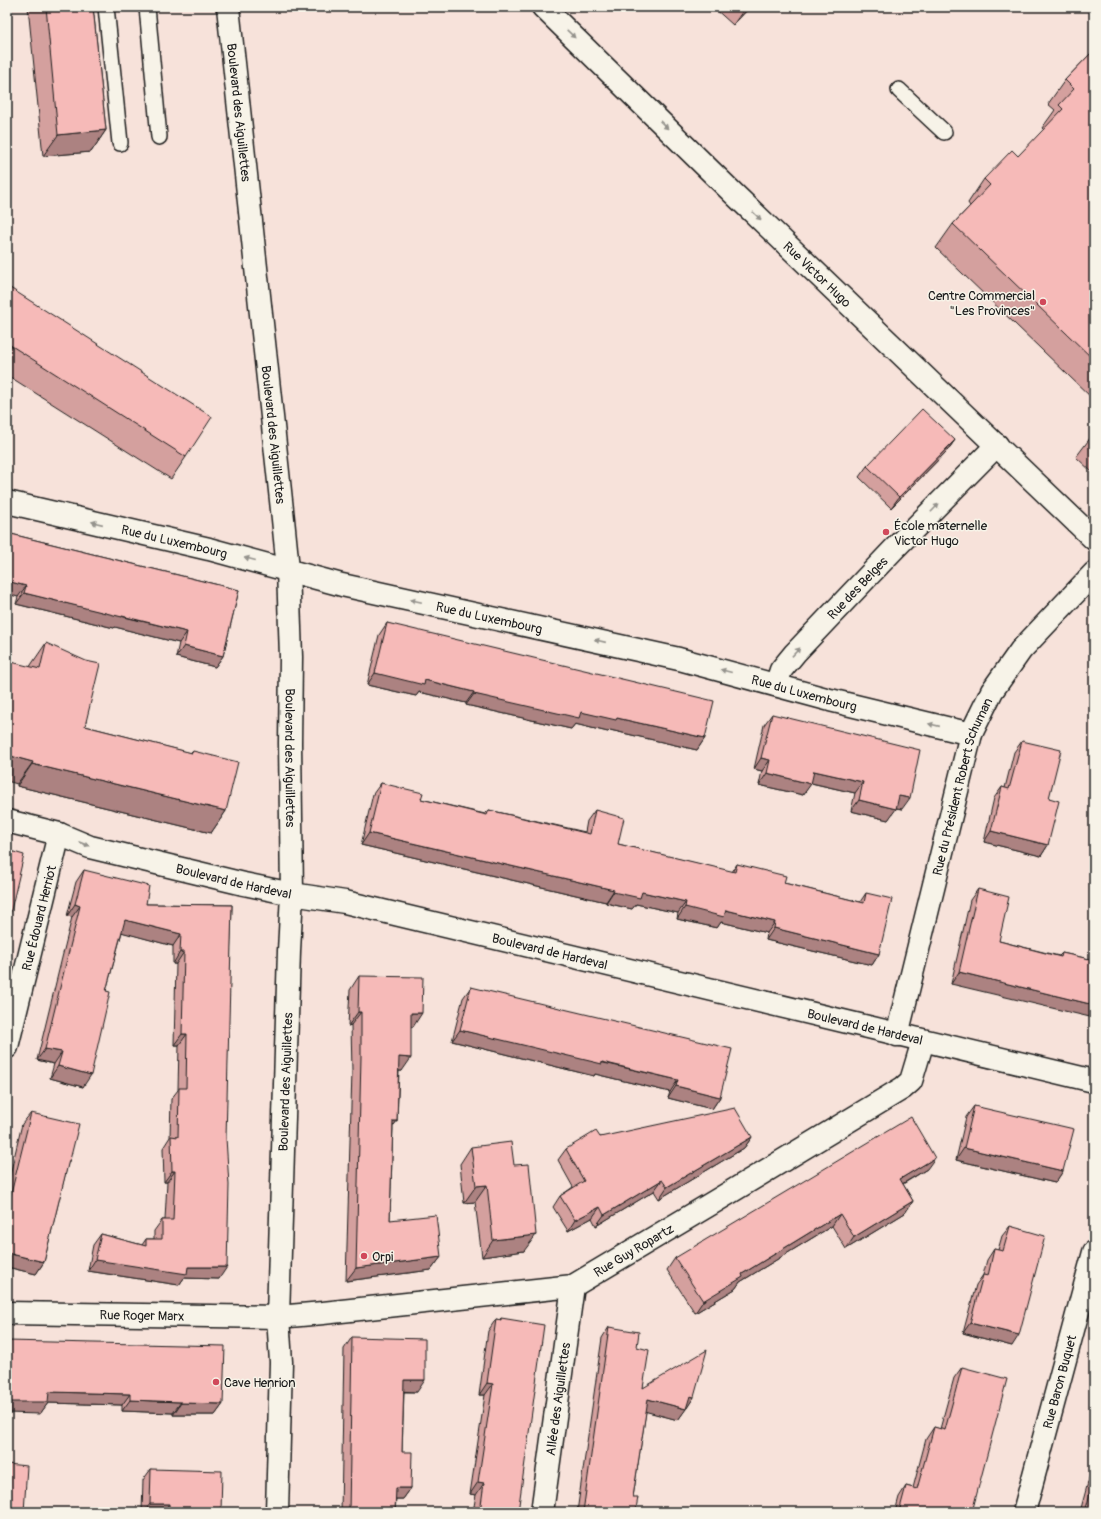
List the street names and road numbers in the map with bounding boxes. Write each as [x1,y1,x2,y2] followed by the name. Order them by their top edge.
[223,43,254,183] street label: Boulevard des Aiguillettes
[780,239,854,311] street label: Rue Victor Hugo
[258,365,288,505] street label: Boulevard des Aiguillettes
[120,522,229,563] street label: Rue du Luxembourg
[824,554,892,623] street label: Rue des Belges
[434,599,544,638] street label: Rue du Luxembourg
[750,672,859,715] street label: Rue du Luxembourg
[281,688,298,828] street label: Boulevard des Aiguillettes
[929,695,996,877] street label: Rue du Président Robert Schuman
[174,861,293,903] street label: Boulevard de Hardeval
[19,863,60,972] street label: Rue Édouard Herriot
[490,930,609,973] street label: Boulevard de Hardeval
[805,1006,924,1049] street label: Boulevard de Hardeval
[276,1012,296,1152] street label: Boulevard des Aiguillettes
[591,1221,677,1281] street label: Rue Guy Ropartz
[99,1307,185,1325] street label: Rue Roger Marx
[1040,1333,1081,1431] street label: Rue Baron Buquet
[543,1341,574,1457] street label: Allée des Aiguillettes

